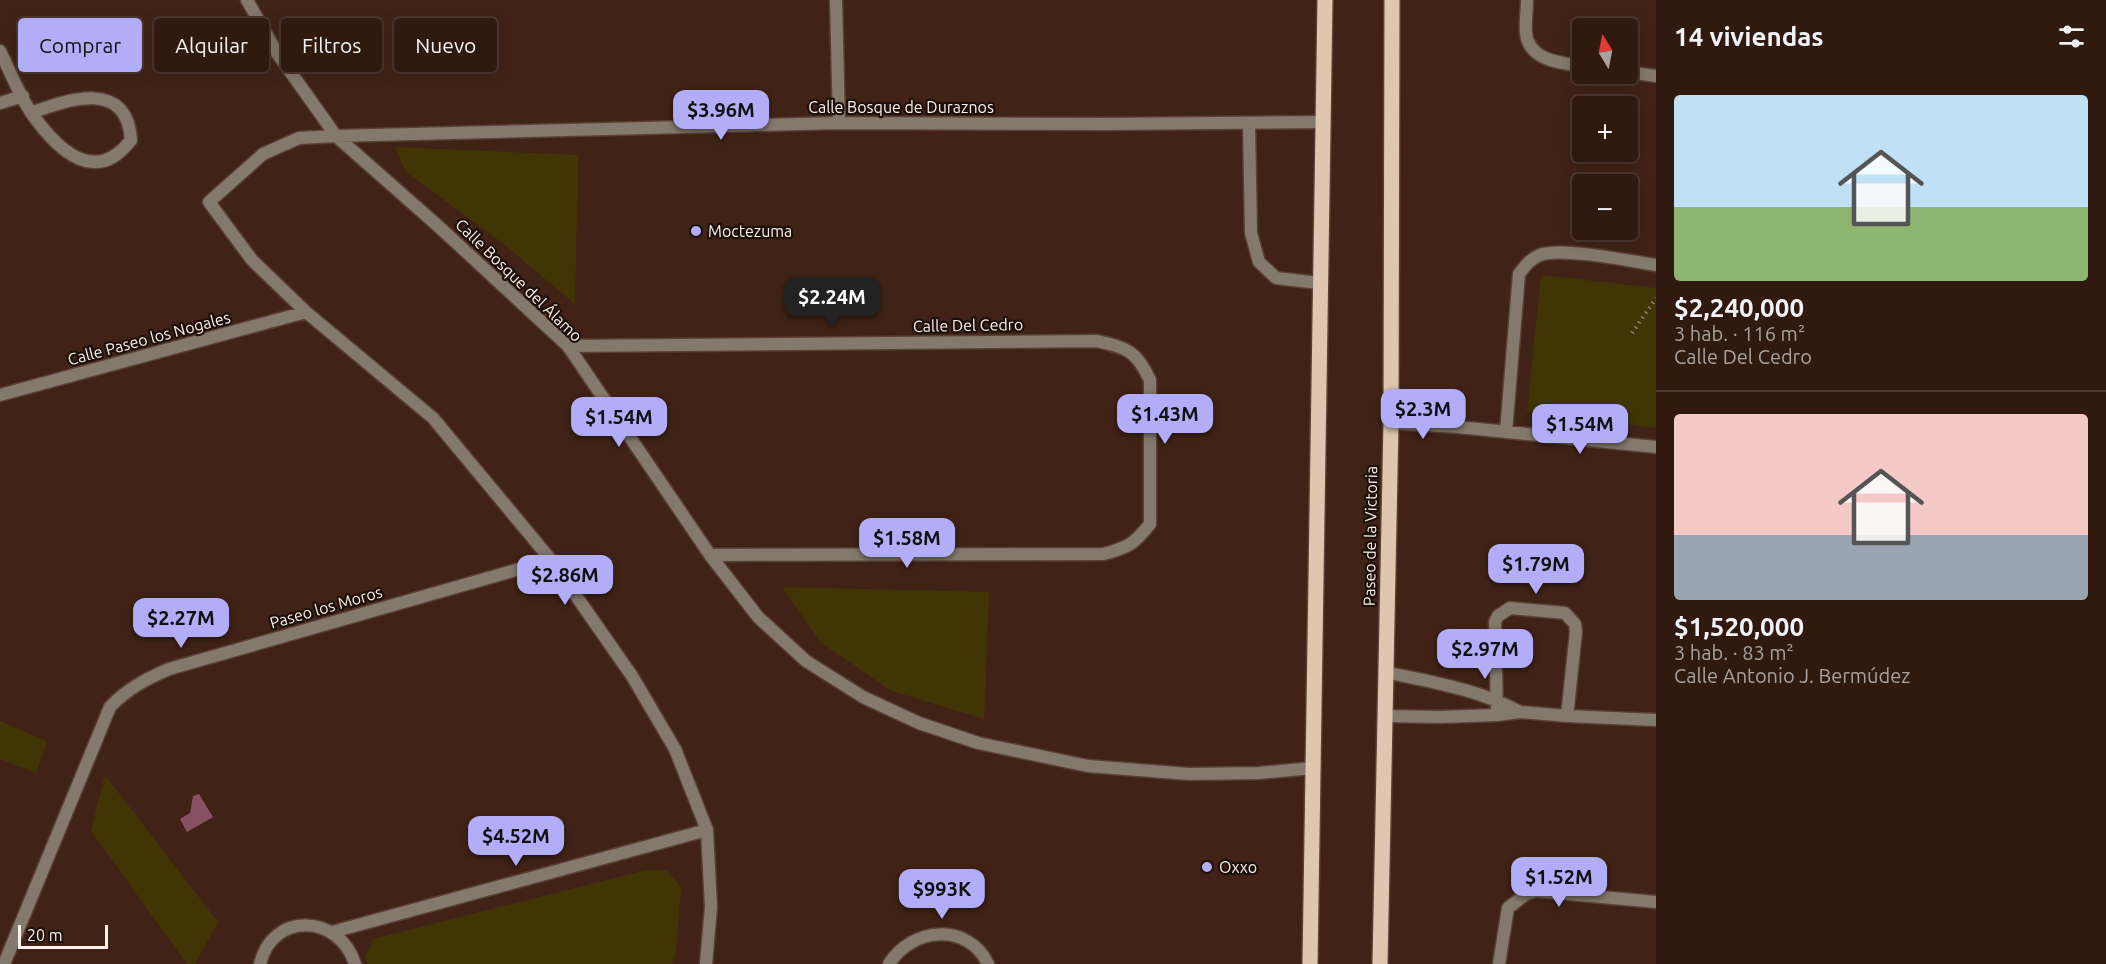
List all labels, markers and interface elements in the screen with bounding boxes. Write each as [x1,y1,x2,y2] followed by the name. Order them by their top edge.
[18,18,142,72] chip: Comprar
[154,18,269,72] chip: Alquilar
[281,18,382,72] chip: Filtros
[394,18,497,72] chip: Nuevo
[1572,18,1638,84] north arrow
[1572,18,1638,240] map controls
[2055,20,2088,53] icon: filters
[1674,22,1824,51] text: 14 viviendas
[672,90,770,141] pin: $3.96M
[1572,96,1638,162] button: +
[687,98,755,121] text: $3.96M
[808,98,994,116] street label: Calle Bosque de Duraznos
[1827,134,1935,242] icon: home
[1572,174,1638,240] button: −
[452,214,587,345] street label: Calle Bosque del Álamo
[708,222,792,240] place label: Moctezuma
[689,224,703,238] marker: Moctezuma
[783,277,881,328] pin: $2.24M
[798,285,866,308] text: $2.24M
[1674,293,1804,322] text: $2,240,000
[66,308,232,368] street label: Calle Paseo los Nogales
[913,315,1023,335] street label: Calle Del Cedro
[1674,322,1805,345] text: 3 hab. · 116 m²
[1674,345,1812,368] text: Calle Del Cedro
[1381,389,1465,440] pin: $2.3M
[1116,394,1214,445] pin: $1.43M
[570,397,668,448] pin: $1.54M
[1395,397,1451,420] text: $2.3M
[1131,402,1199,425] text: $1.43M
[1531,404,1629,455] pin: $1.54M
[585,405,653,428] text: $1.54M
[1546,412,1614,435] text: $1.54M
[1827,453,1935,561] icon: home
[1360,466,1380,606] street label: Paseo de la Victoria
[858,518,956,569] pin: $1.58M
[873,526,941,549] text: $1.58M
[1487,544,1585,595] pin: $1.79M
[1502,552,1570,575] text: $1.79M
[516,555,614,606] pin: $2.86M
[531,563,599,586] text: $2.86M
[268,582,384,632] street label: Paseo los Moros
[132,598,230,649] pin: $2.27M
[147,606,215,629] text: $2.27M
[1674,612,1804,641] text: $1,520,000
[1436,629,1534,680] pin: $2.97M
[1451,637,1519,660] text: $2.97M
[1674,641,1794,664] text: 3 hab. · 83 m²
[1674,664,1910,687] text: Calle Antonio J. Bermúdez
[467,816,565,867] pin: $4.52M
[482,824,550,847] text: $4.52M
[1510,857,1608,908] pin: $1.52M
[1219,858,1257,876] place label: Oxxo
[1200,860,1214,874] marker: Oxxo
[1525,865,1593,888] text: $1.52M
[900,869,984,920] pin: $993K
[913,877,971,900] text: $993K
[18,922,108,950] scale bar
[27,926,63,944] text: 20 m

